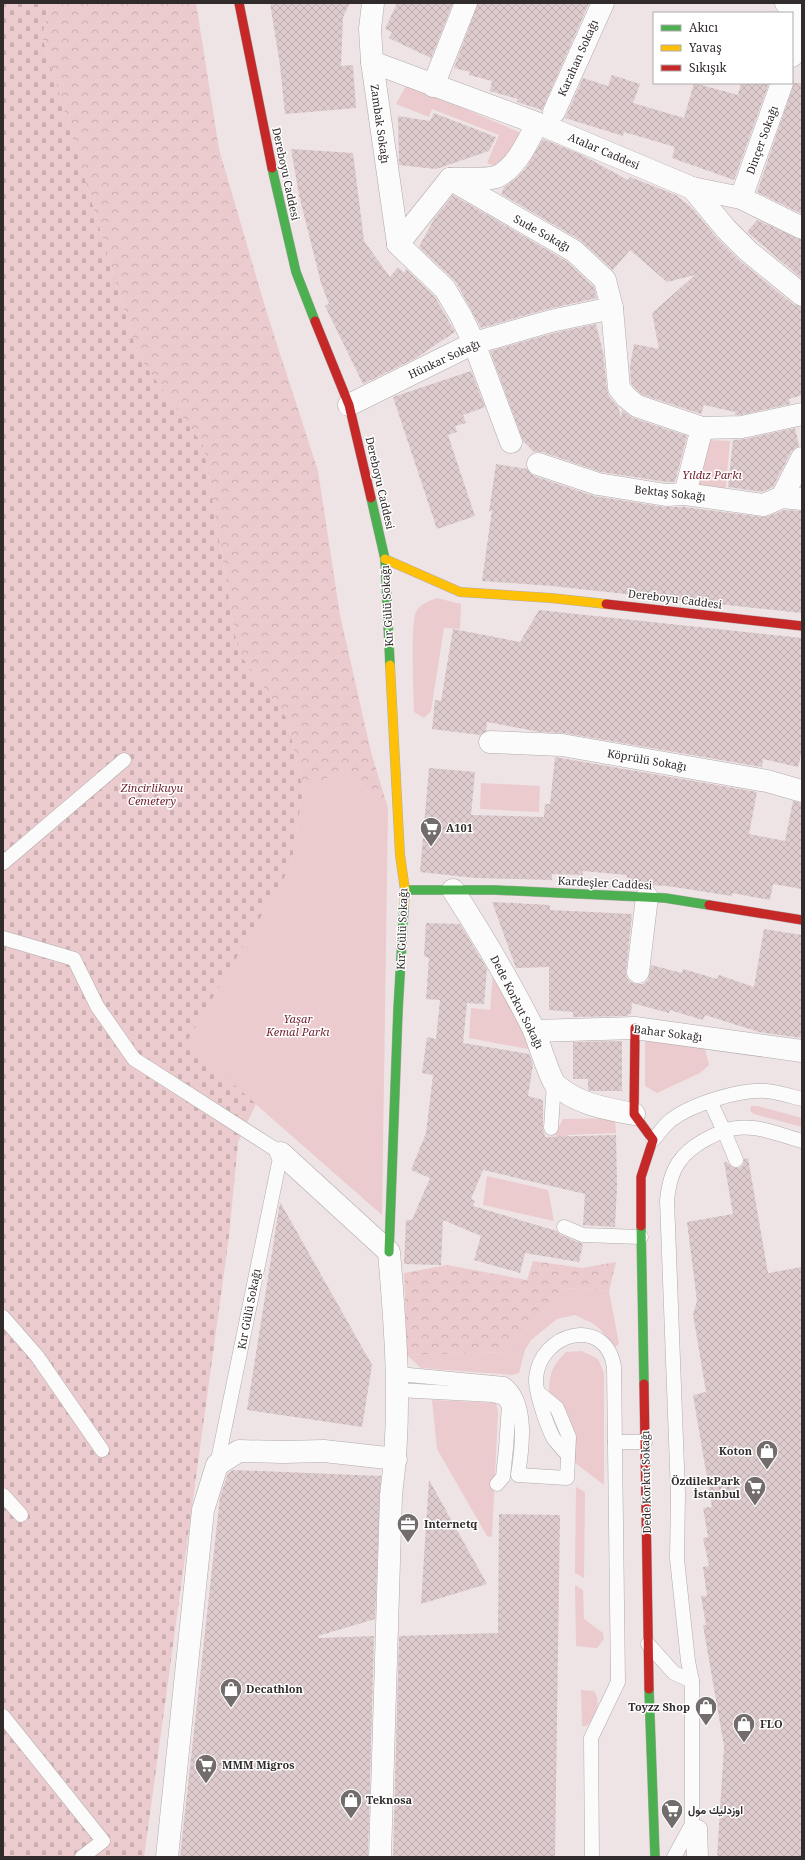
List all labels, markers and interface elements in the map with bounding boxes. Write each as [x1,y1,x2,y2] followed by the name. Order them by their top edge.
[653,12,793,84] legend
[554,17,601,99] street label: Karahan Sokağı
[689,19,718,36] text: Akıcı
[688,39,722,56] text: Yavaş
[689,59,727,76] text: Sıkışık
[368,83,394,165] street label: Zambak Sokağı
[742,103,781,176] street label: Dinçer Sokağı
[269,126,304,222] street label: Dereboyu Caddesi
[566,129,643,173] street label: Atalar Caddesi
[511,211,574,255] street label: Sude Sokağı
[405,335,483,382] street label: Hünkar Sokağı
[363,435,399,531] street label: Dereboyu Caddesi
[682,467,743,482] park label: Yıldız Parkı
[634,481,707,504] street label: Bektaş Sokağı
[377,564,396,647] street label: Kır Gülü Sokağı
[627,585,723,612] street label: Dereboyu Caddesi
[606,745,688,774] street label: Köprülü Sokağı
[120,780,184,808] park label: Zincirlikuyu Cemetery
[418,815,444,848] supermarket icon: A101
[446,820,473,835] place label: A101
[557,873,653,892] street label: Kardeşler Caddesi
[393,887,410,970] street label: Kır Gülü Sokağı
[487,953,548,1051] street label: Dede Korkut Sokağı
[265,1011,330,1039] park label: Yaşar Kemal Parkı
[633,1021,704,1044] street label: Bahar Sokağı
[233,1267,264,1350] street label: Kır Gülü Sokağı
[637,1430,654,1534] street label: Dede Korkut Sokağı
[754,1438,780,1471] shop icon: Koton
[719,1443,753,1458] place label: Koton
[671,1473,740,1501] place label: ÖzdilekPark İstanbul
[742,1474,768,1507] supermarket icon: ÖzdilekPark İstanbul
[395,1511,421,1544] office icon: Internetq
[424,1516,477,1531] place label: Internetq
[218,1676,244,1709] shop icon: Decathlon
[246,1681,304,1696] place label: Decathlon
[693,1694,719,1727] shop icon: Toyzz Shop
[628,1699,690,1714] place label: Toyzz Shop
[731,1711,757,1744] shop icon: FLO
[760,1716,783,1731] place label: FLO
[193,1752,219,1785] supermarket icon: MMM Migros
[222,1757,295,1772] place label: MMM Migros
[338,1787,364,1820] shop icon: Teknosa
[366,1792,412,1807] place label: Teknosa
[659,1797,685,1830] supermarket icon: اوزدليك مول
[688,1802,743,1817] place label: اوزدليك مول

